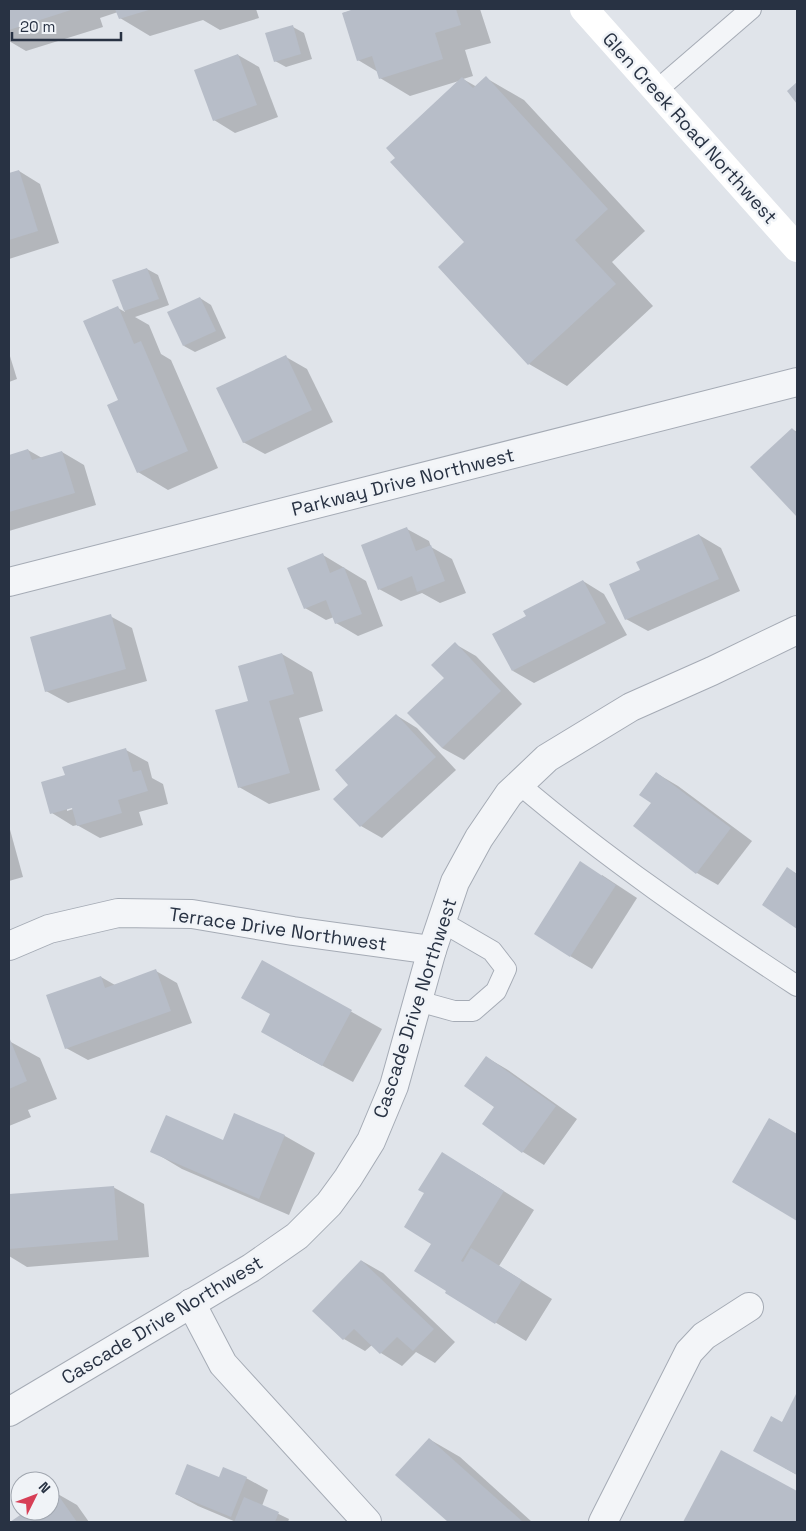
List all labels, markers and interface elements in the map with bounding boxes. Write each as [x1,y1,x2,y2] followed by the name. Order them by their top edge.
[12,10,121,42] scale bar
[20,17,55,36] text: 20 m
[597,27,783,229] street label: Glen Creek Road Northwest
[289,442,517,522] street label: Parkway Drive Northwest
[367,895,463,1121] street label: Cascade Drive Northwest
[167,901,389,957] street label: Terrace Drive Northwest
[57,1250,267,1390] street label: Cascade Drive Northwest
[10,1471,60,1521] north arrow
[35,1478,54,1497] text: N

